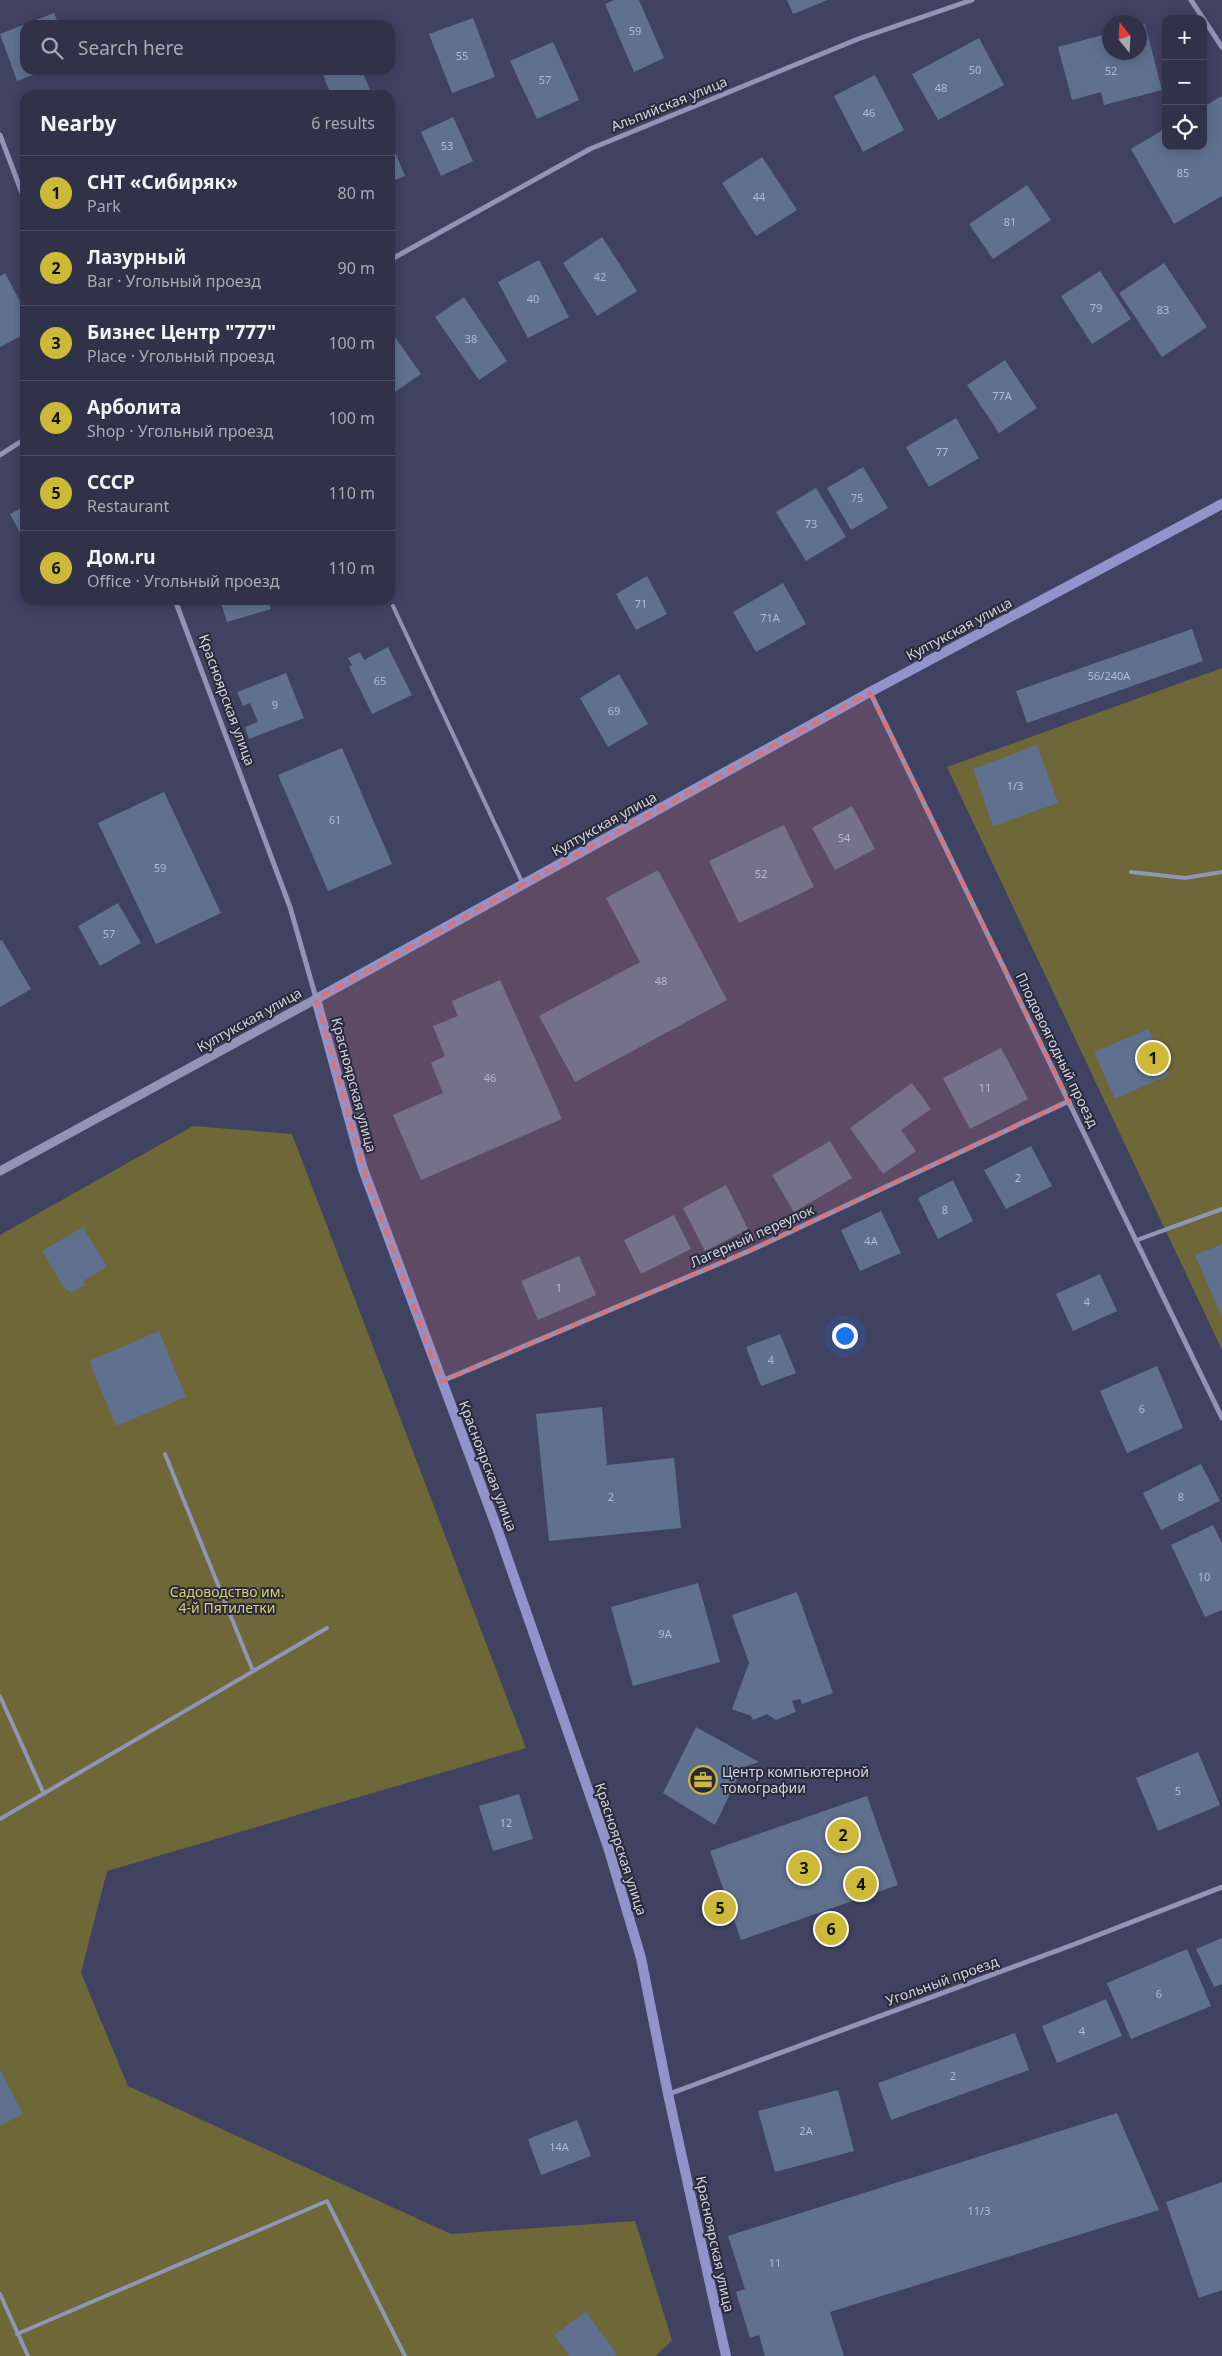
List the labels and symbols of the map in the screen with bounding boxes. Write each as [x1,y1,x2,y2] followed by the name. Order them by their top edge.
[1102,15,1147,60] north arrow
[629,23,641,38] house number: 59
[456,48,468,63] house number: 55
[969,62,981,77] house number: 50
[1105,63,1117,78] house number: 52
[539,72,551,87] house number: 57
[608,72,730,136] street label: Альпийская улица
[935,80,947,95] house number: 48
[863,105,875,120] house number: 46
[441,138,453,153] house number: 53
[1177,165,1189,180] house number: 85
[753,189,766,204] house number: 44
[1004,214,1016,229] house number: 81
[594,269,606,284] house number: 42
[527,291,539,306] house number: 40
[1090,300,1102,315] house number: 79
[1157,302,1169,317] house number: 83
[465,331,477,346] house number: 38
[992,388,1013,403] house number: 77А
[936,444,948,459] house number: 77
[851,490,863,505] house number: 75
[805,516,817,531] house number: 73
[903,593,1015,664] street label: Култукская улица
[635,596,647,611] house number: 71
[760,610,781,625] house number: 71А
[195,631,260,768] street label: Красноярская улица
[1088,668,1131,683] house number: 56/240А
[374,673,386,688] house number: 65
[272,697,278,712] house number: 9
[608,703,620,718] house number: 69
[1007,778,1023,793] house number: 1/3
[548,787,660,860] street label: Култукская улица
[329,812,341,827] house number: 61
[838,830,851,845] house number: 54
[154,860,166,875] house number: 59
[755,866,767,881] house number: 52
[103,926,115,941] house number: 57
[1012,969,1104,1131] street label: Плодовоягодный проезд
[655,973,667,988] house number: 48
[193,983,305,1056] street label: Култукская улица
[327,1015,382,1154] street label: Красноярская улица
[1137,1039,1169,1077] pin: 1
[484,1070,496,1085] house number: 46
[979,1080,991,1095] house number: 11
[1015,1170,1021,1185] house number: 2
[687,1199,817,1271] street label: Лагерный переулок
[942,1202,948,1217] house number: 8
[864,1233,879,1248] house number: 4А
[556,1280,562,1295] house number: 1
[1084,1294,1091,1309] house number: 4
[832,1323,858,1349] your location
[768,1352,775,1367] house number: 4
[455,1398,522,1534] street label: Красноярская улица
[1139,1401,1145,1416] house number: 6
[608,1489,614,1504] house number: 2
[1178,1489,1184,1504] house number: 8
[1198,1569,1210,1584] house number: 10
[170,1582,284,1617] park label: Садоводство им. 4-й Пятилетки
[658,1626,673,1641] house number: 9А
[722,1762,869,1797] place label: Центр компьютерной томографии
[688,1765,718,1795] office icon: Центр компьютерной томографии
[591,1780,652,1918] street label: Красноярская улица
[1175,1783,1181,1798] house number: 5
[500,1815,512,1830] house number: 12
[827,1816,859,1854] pin: 2
[788,1849,820,1887] pin: 3
[845,1865,877,1903] pin: 4
[704,1889,736,1927] pin: 5
[815,1910,847,1948] pin: 6
[883,1951,1001,2010] street label: Угольный проезд
[1156,1986,1162,2001] house number: 6
[1079,2023,1086,2038] house number: 4
[950,2068,956,2083] house number: 2
[799,2123,814,2138] house number: 2А
[549,2139,570,2154] house number: 14А
[692,2174,739,2314] street label: Красноярская улица
[968,2203,990,2218] house number: 11/3
[769,2255,781,2270] house number: 11

